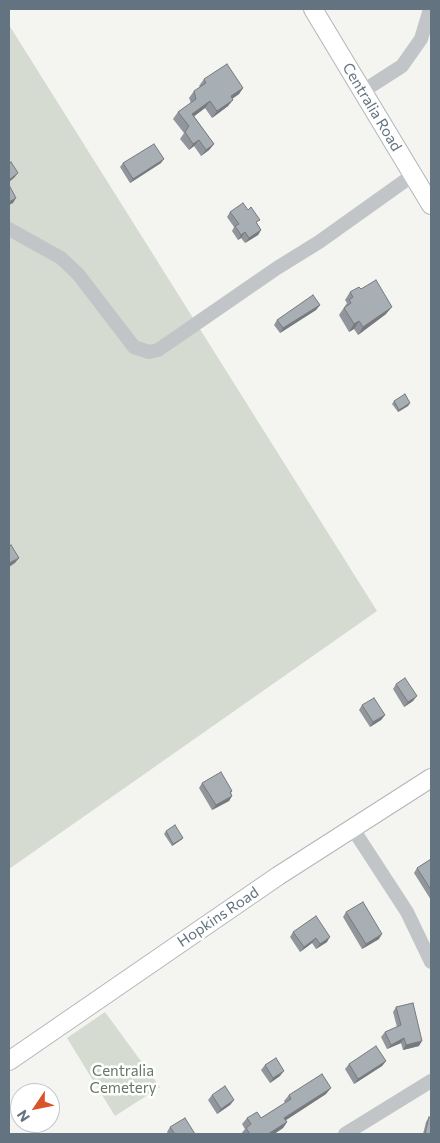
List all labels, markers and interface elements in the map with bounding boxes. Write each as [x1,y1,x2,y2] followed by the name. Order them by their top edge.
[339,59,405,155] street label: Centralia Road
[174,883,262,951] street label: Hopkins Road
[90,1062,156,1097] park label: Centralia Cemetery
[10,1083,60,1133] north arrow
[13,1107,33,1125] text: N

